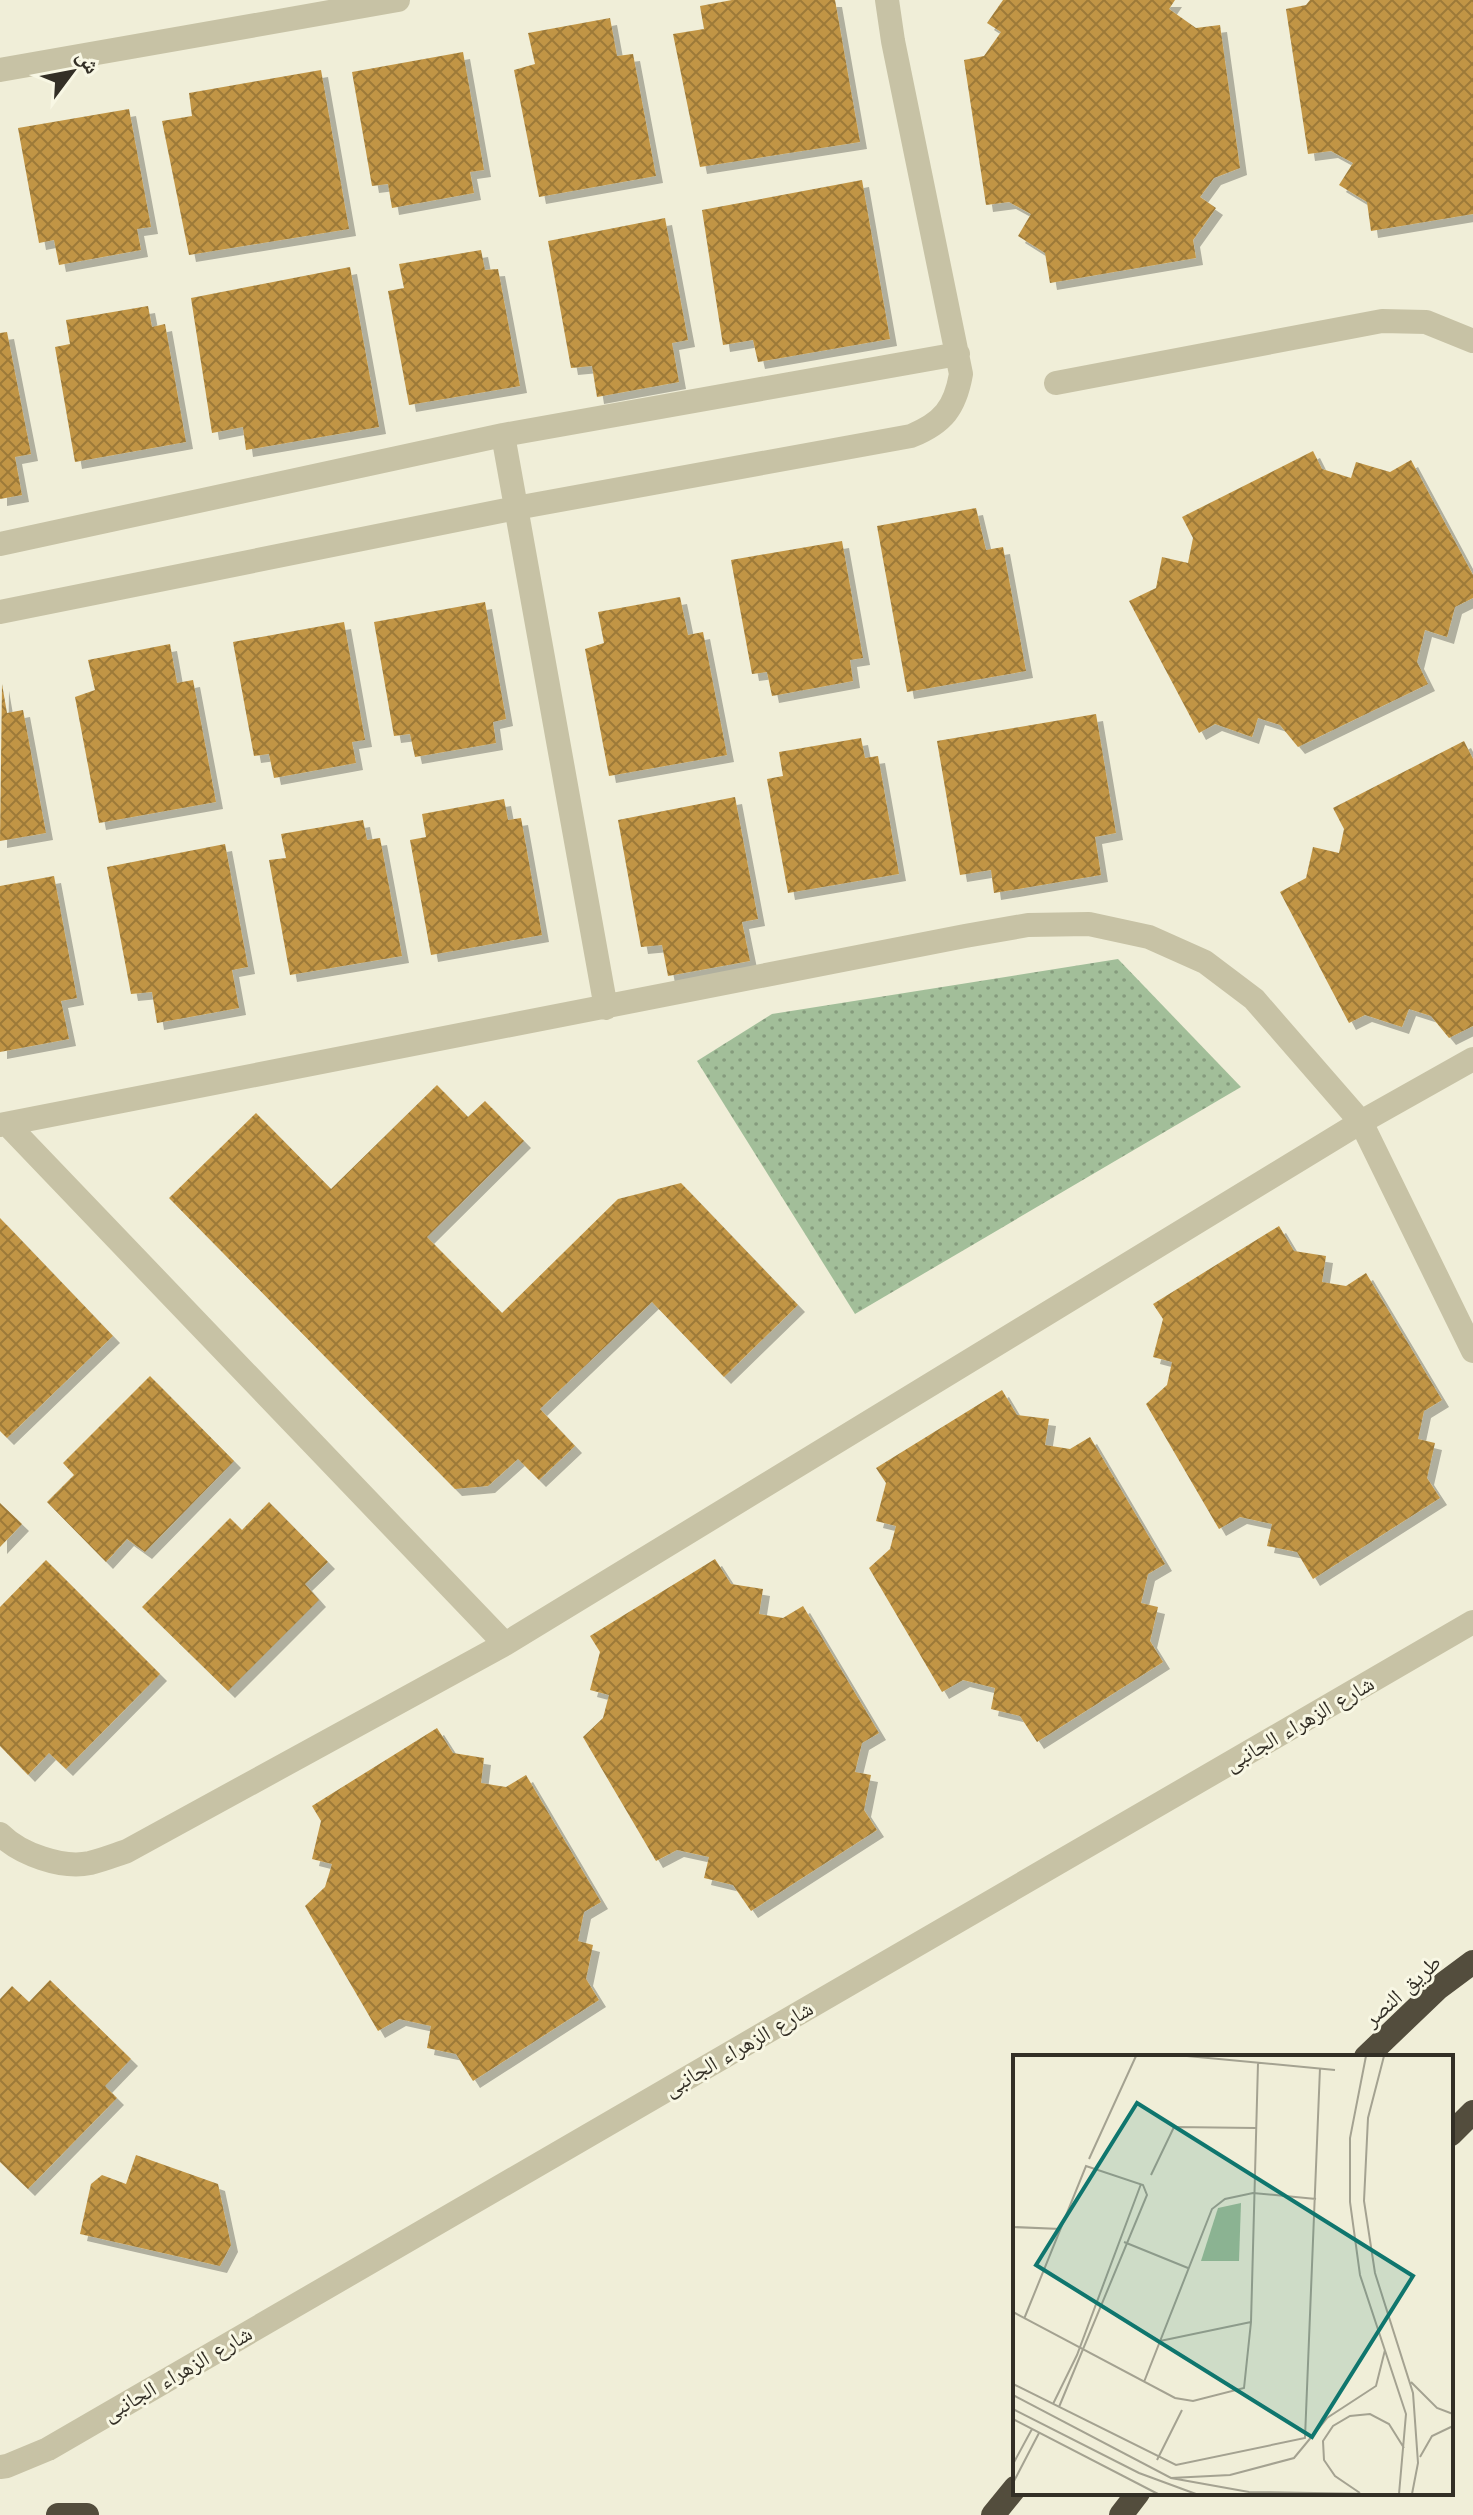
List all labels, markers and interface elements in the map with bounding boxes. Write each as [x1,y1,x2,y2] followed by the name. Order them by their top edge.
[32,32,112,112] north arrow
[71,45,105,79] text: ش
[1220,1671,1379,1777] street label: شارع الزهراء الجانبى
[1358,1949,1447,2033] street label: طريق النصر
[659,1996,818,2102] street label: شارع الزهراء الجانبى
[1013,2055,1453,2495] inset map
[98,2321,257,2427] street label: شارع الزهراء الجانبى

